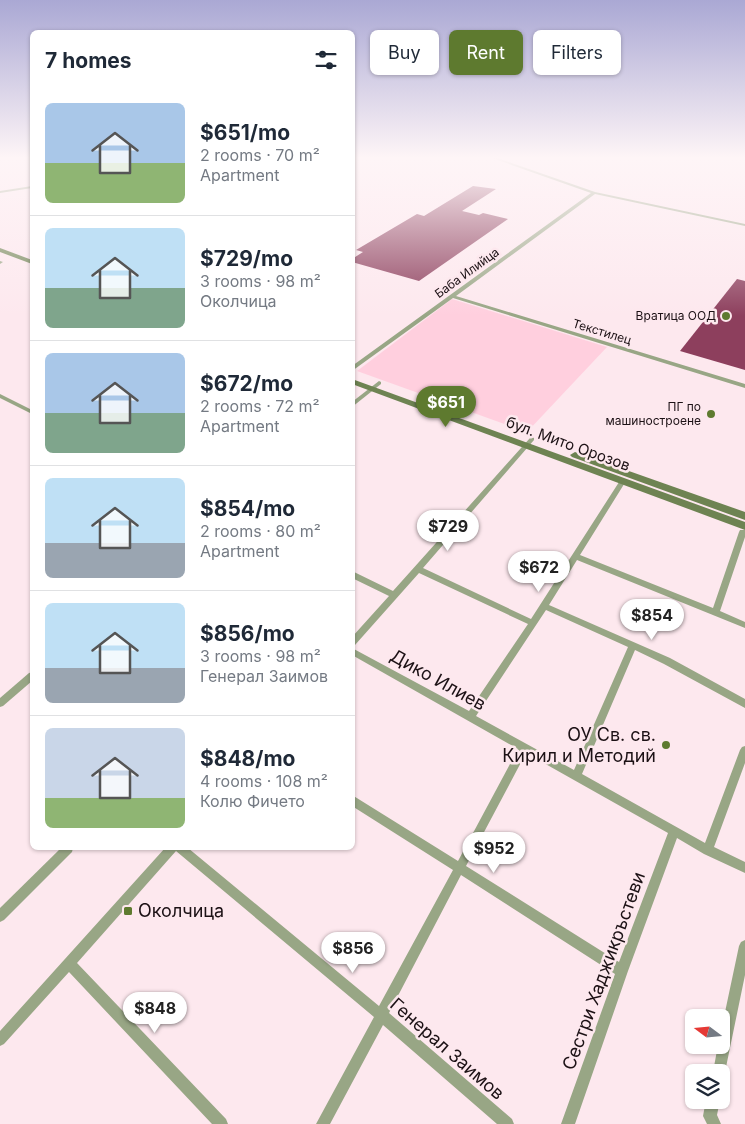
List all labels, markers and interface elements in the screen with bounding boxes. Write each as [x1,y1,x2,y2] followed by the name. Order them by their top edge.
[370,30,439,75] chip: Buy
[449,30,523,75] chip: Rent
[533,30,621,75] chip: Filters
[312,46,340,74] icon: filters
[45,48,132,73] text: 7 homes
[200,120,290,145] text: $651/mo
[85,123,145,183] icon: home
[200,145,320,165] text: 2 rooms · 70 m²
[200,165,280,185] text: Apartment
[432,244,502,301] street label: Баба Илийца
[200,246,293,271] text: $729/mo
[85,248,145,308] icon: home
[200,271,321,291] text: 3 rooms · 98 m²
[200,291,277,311] text: Околчица
[636,308,716,323] place label: Вратица ООД
[720,310,732,322] marker: Вратица ООД
[571,315,633,348] street label: Текстилец
[200,371,293,396] text: $672/mo
[85,373,145,433] icon: home
[416,386,476,428] pin: $651
[427,392,465,412] text: $651
[200,396,320,416] text: 2 rooms · 72 m²
[606,399,701,428] place label: ПГ по машиностроене
[705,408,717,420] marker: ПГ по машиностроене
[504,412,633,475] street label: бул. Мито Орозов
[200,416,280,436] text: Apartment
[200,496,295,521] text: $854/mo
[85,498,145,558] icon: home
[418,510,478,552] pin: $729
[428,516,468,536] text: $729
[200,521,321,541] text: 2 rooms · 80 m²
[200,541,280,561] text: Apartment
[509,550,569,593] pin: $672
[519,557,559,577] text: $672
[622,598,682,641] pin: $854
[631,605,673,625] text: $854
[200,621,295,646] text: $856/mo
[85,623,145,683] icon: home
[387,645,490,714] street label: Дико Илиев
[200,646,321,666] text: 3 rooms · 98 m²
[200,666,328,686] text: Генерал Заимов
[502,724,656,766] place label: ОУ Св. св. Кирил и Методий
[660,739,672,751] marker: ОУ Св. св. Кирил и Методий
[200,746,295,771] text: $848/mo
[85,748,145,808] icon: home
[200,771,328,791] text: 4 rooms · 108 m²
[200,791,305,811] text: Колю Фичето
[464,832,524,874] pin: $952
[473,838,515,858] text: $952
[558,869,649,1073] street label: Сестри Хаджикръстеви
[138,900,224,921] place label: Околчица
[122,905,134,917] marker: Околчица
[323,932,383,974] pin: $856
[332,938,374,958] text: $856
[125,992,185,1034] pin: $848
[386,993,509,1104] street label: Генерал Заимов
[134,998,176,1018] text: $848
[685,1009,730,1054] north arrow
[685,1009,730,1109] map controls
[685,1064,730,1109] button: layers

